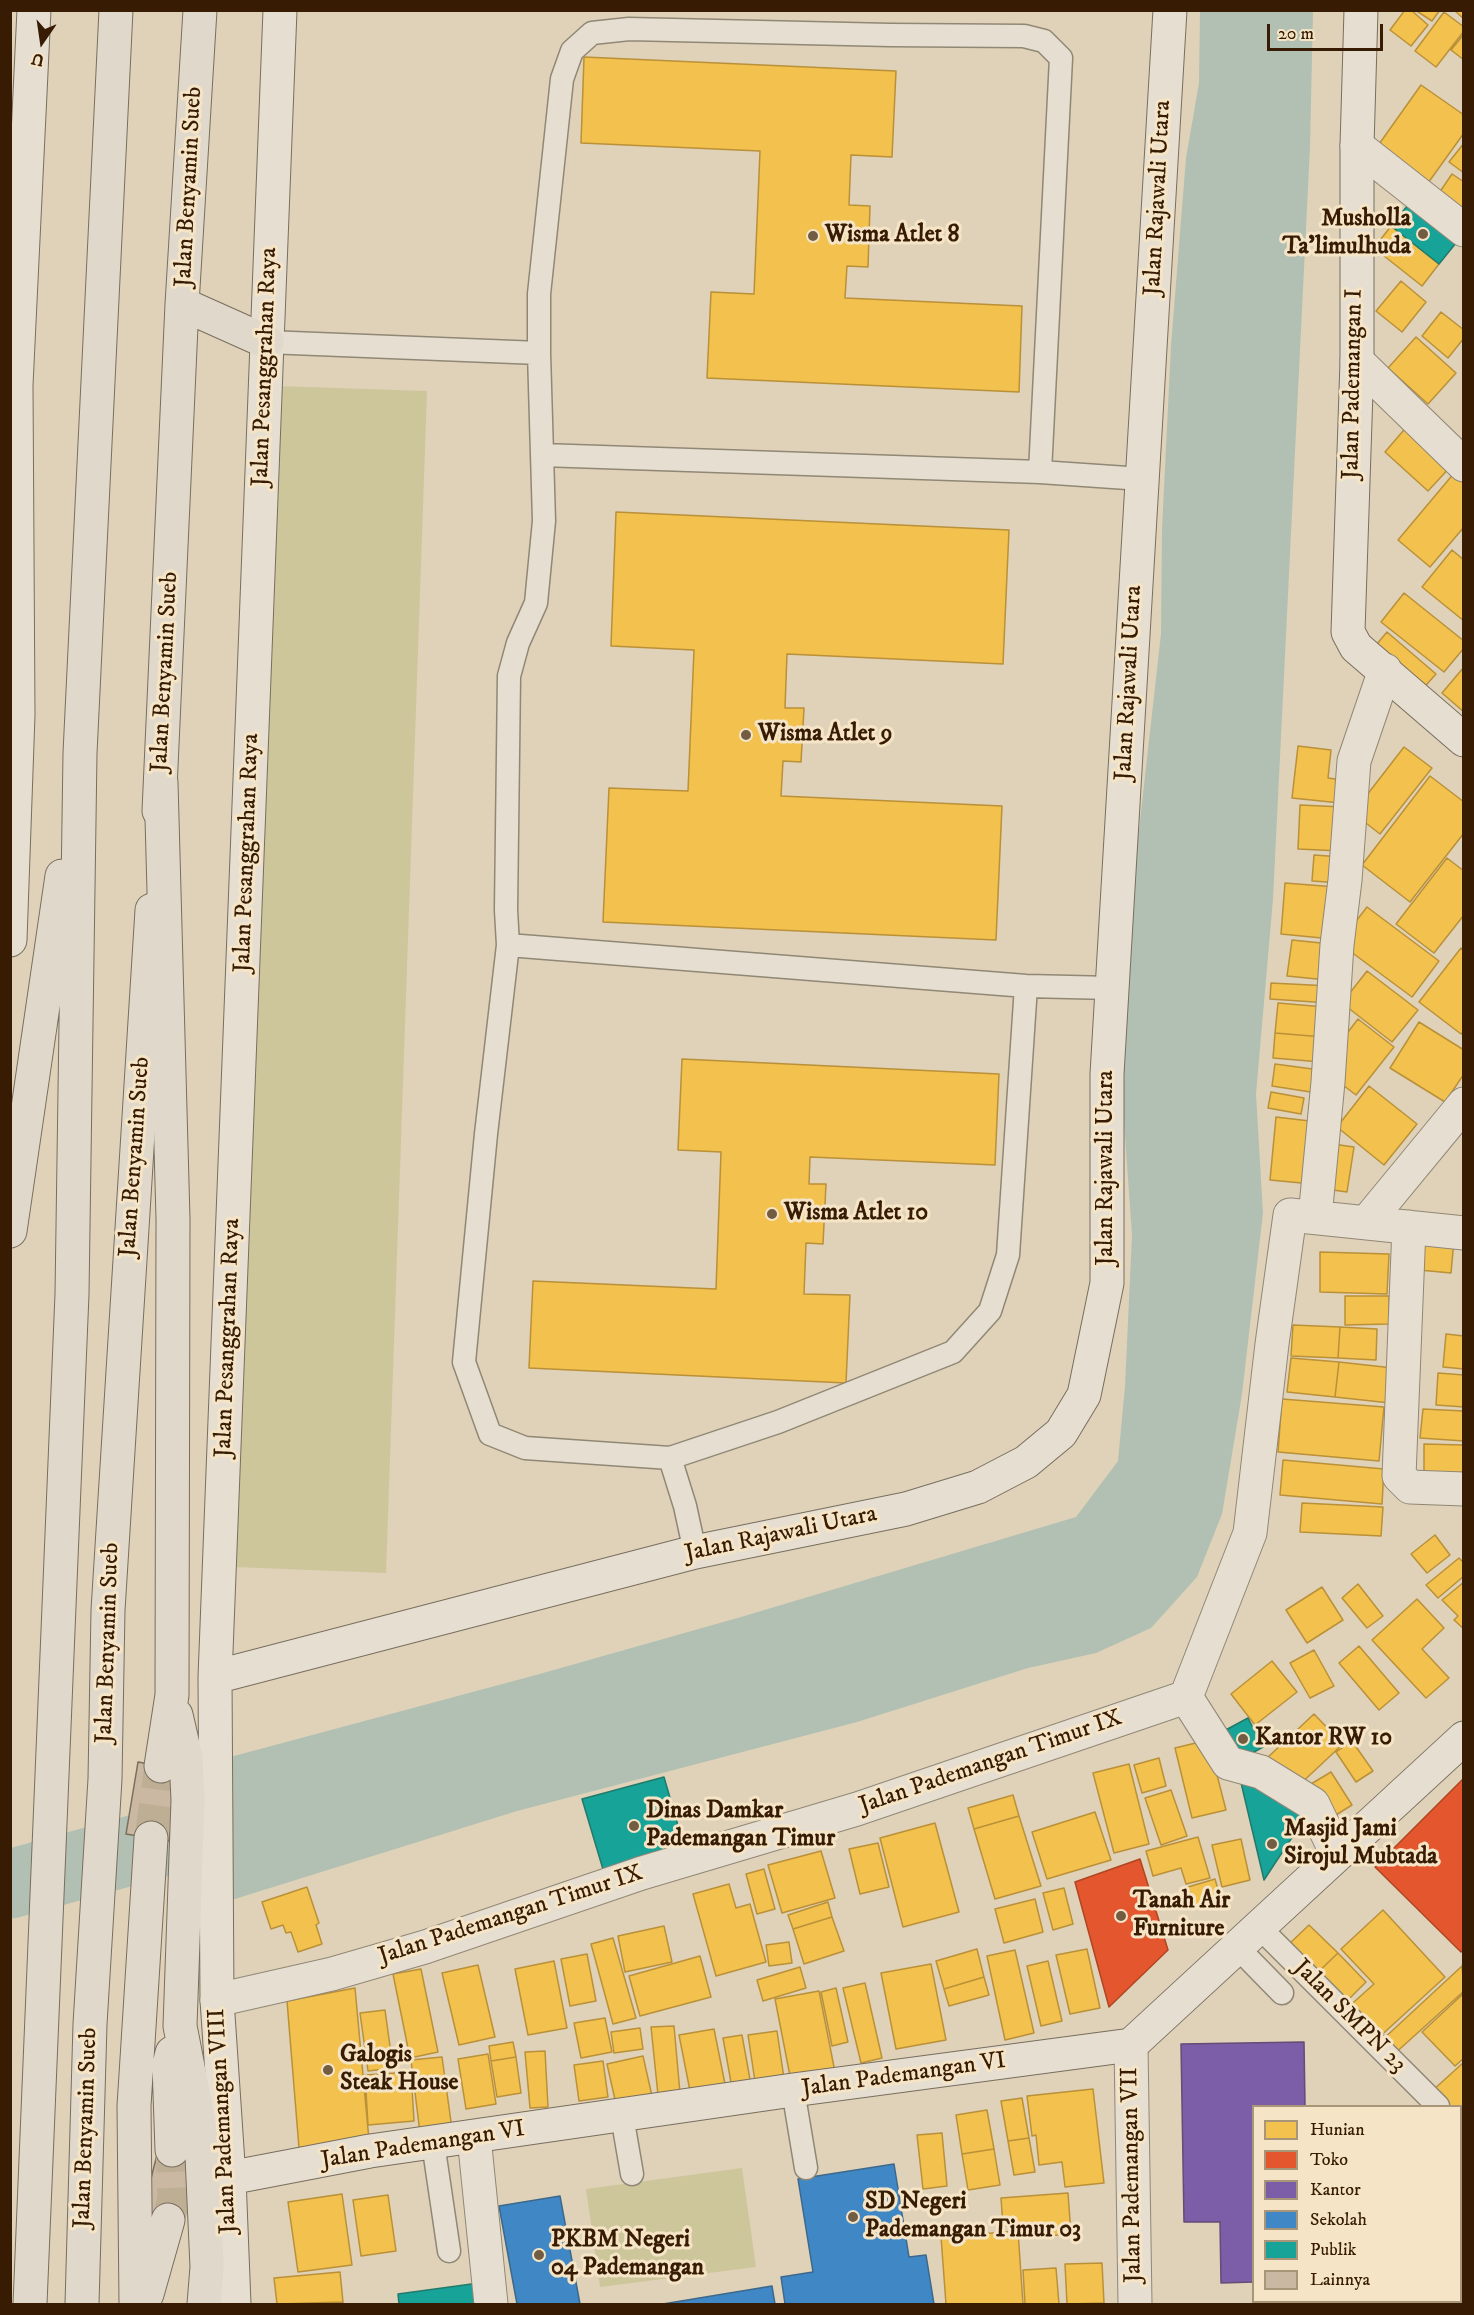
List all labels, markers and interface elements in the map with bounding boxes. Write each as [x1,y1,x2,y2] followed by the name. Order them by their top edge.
[12,12,72,72] north arrow
[1270,12,1386,50] scale bar
[1278,23,1314,45] text: 20 m
[30,48,46,71] text: U
[170,86,210,288] street label: Jalan Benyamin Sueb
[1140,100,1178,296] street label: Jalan Rajawali Utara
[1282,206,1411,262] place label: Musholla Ta'limulhuda
[825,222,959,250] place label: Wisma Atlet 8
[1416,227,1430,241] marker: Musholla Ta'limulhuda
[806,229,820,243] marker: Wisma Atlet 8
[247,247,285,487] street label: Jalan Pesanggrahan Raya
[1338,288,1370,480] street label: Jalan Pademangan I
[146,571,186,773] street label: Jalan Benyamin Sueb
[1111,585,1149,781] street label: Jalan Rajawali Utara
[758,721,892,749] place label: Wisma Atlet 9
[739,728,753,742] marker: Wisma Atlet 9
[229,733,267,973] street label: Jalan Pesanggrahan Raya
[115,1056,157,1258] street label: Jalan Benyamin Sueb
[1093,1070,1121,1266] street label: Jalan Rajawali Utara
[784,1200,928,1228] place label: Wisma Atlet 10
[765,1207,779,1221] marker: Wisma Atlet 10
[210,1218,248,1458] street label: Jalan Pesanggrahan Raya
[682,1501,880,1569] street label: Jalan Rajawali Utara
[91,1542,127,1744] street label: Jalan Benyamin Sueb
[856,1704,1126,1822] street label: Jalan Pademangan Timur IX
[1255,1725,1392,1753] place label: Kantor RW 10
[1236,1732,1250,1746] marker: Kantor RW 10
[646,1798,835,1854] place label: Dinas Damkar Pademangan Timur
[1284,1816,1438,1872] place label: Masjid Jami Sirojul Mubtada
[627,1819,641,1833] marker: Dinas Damkar Pademangan Timur
[1265,1837,1279,1851] marker: Masjid Jami Sirojul Mubtada
[375,1860,647,1972] street label: Jalan Pademangan Timur IX
[1133,1888,1230,1944] place label: Tanah Air Furniture
[1114,1909,1128,1923] marker: Tanah Air Furniture
[1286,1954,1412,2080] street label: Jalan SMPN 23
[204,2008,244,2234] street label: Jalan Pademangan VIII
[69,2027,105,2229] street label: Jalan Benyamin Sueb
[340,2042,458,2098] place label: Galogis Steak House
[800,2047,1008,2105] street label: Jalan Pademangan VI
[321,2063,335,2077] marker: Galogis Steak House
[1117,2067,1149,2283] street label: Jalan Pademangan VII
[1252,2105,1462,2303] legend
[319,2116,527,2176] street label: Jalan Pademangan VI
[1310,2119,1365,2141] text: Hunian
[1310,2149,1348,2171] text: Toko
[1310,2179,1361,2201] text: Kantor
[865,2189,1081,2245] place label: SD Negeri Pademangan Timur 03
[1310,2209,1367,2231] text: Sekolah
[846,2210,860,2224] marker: SD Negeri Pademangan Timur 03
[551,2227,704,2283] place label: PKBM Negeri 04 Pademangan
[1310,2239,1356,2261] text: Publik
[532,2248,546,2262] marker: PKBM Negeri 04 Pademangan
[1310,2269,1370,2291] text: Lainnya

